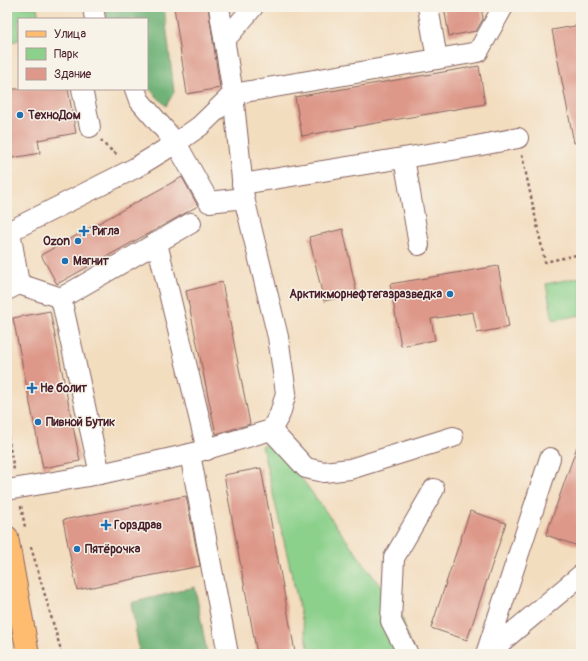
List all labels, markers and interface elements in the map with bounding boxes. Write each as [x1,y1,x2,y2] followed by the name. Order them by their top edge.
[18,18,148,90] legend
[54,27,86,42] text: Улица
[54,47,79,62] text: Парк
[54,67,91,82] text: Здание
[27,108,81,123] place label: ТехноДом
[15,110,25,120] marker: ТехноДом
[92,224,120,239] place label: Ригла
[79,226,89,236] marker: Ригла
[43,234,70,249] place label: Ozon
[73,236,83,246] marker: Ozon
[73,254,110,269] place label: Магнит
[60,256,70,266] marker: Магнит
[289,287,442,302] place label: Арктикморнефтегазразведка
[445,289,455,299] marker: Арктикморнефтегазразведка
[40,381,88,396] place label: Не болит
[27,383,37,393] marker: Не болит
[46,415,116,430] place label: Пивной Бутик
[33,417,43,427] marker: Пивной Бутик
[114,518,162,533] place label: Горздрав
[101,520,111,530] marker: Горздрав
[85,542,141,557] place label: Пятёрочка
[72,544,82,554] marker: Пятёрочка

